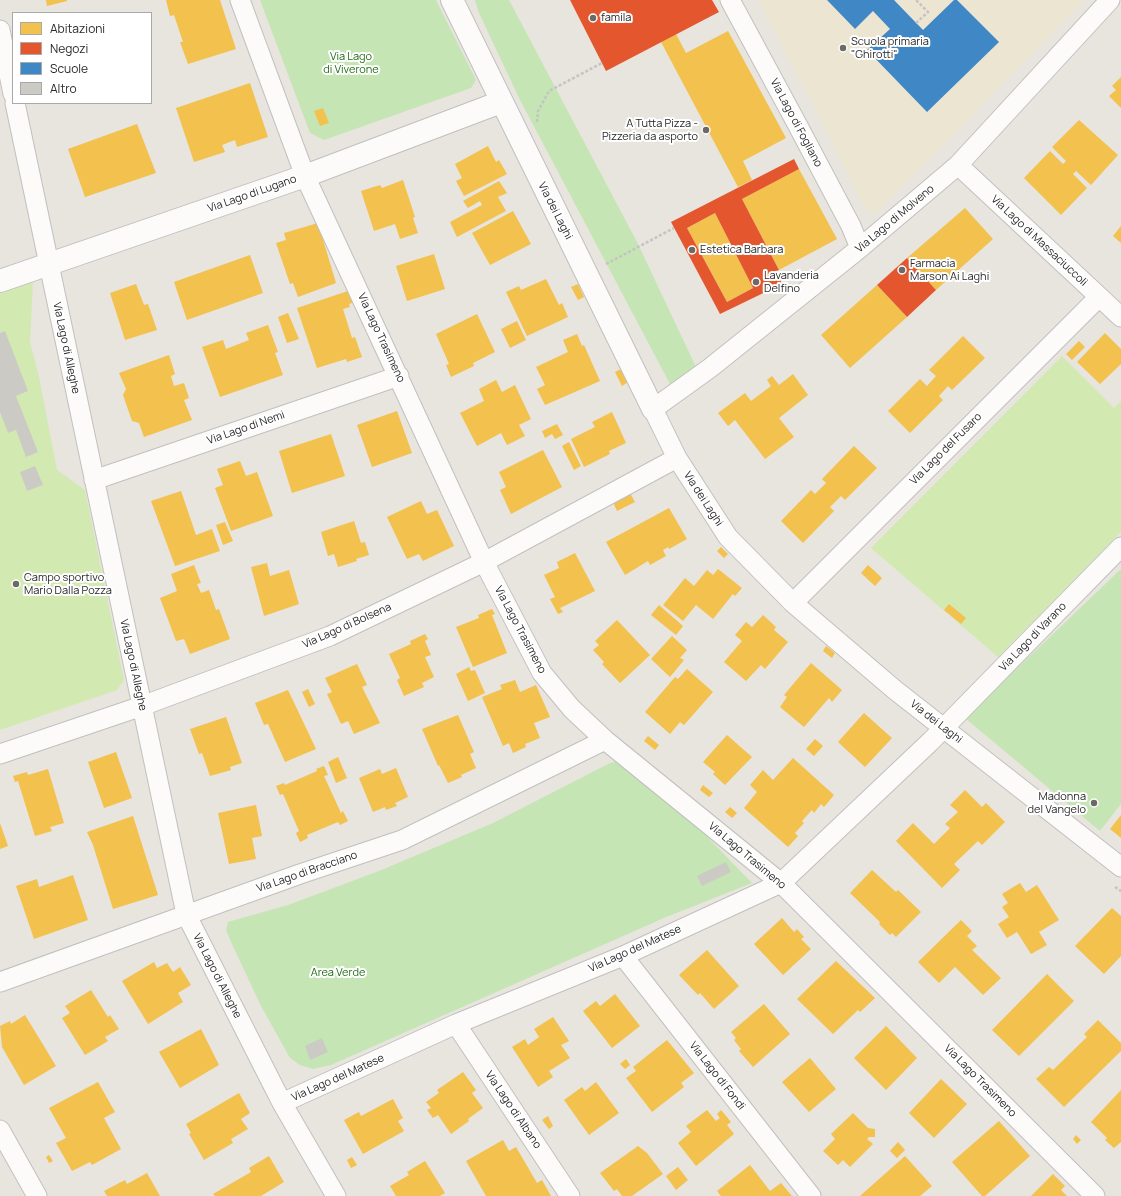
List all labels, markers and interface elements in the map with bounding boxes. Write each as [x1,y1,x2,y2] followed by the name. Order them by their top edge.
[601,11,631,25] place label: famila
[12,12,152,104] legend
[588,13,598,23] marker: famila
[50,20,105,37] text: Abitazioni
[851,35,929,61] place label: Scuola primaria "Ghirotti"
[50,40,88,57] text: Negozi
[838,43,848,53] marker: Scuola primaria "Ghirotti"
[323,50,379,76] park label: Via Lago di Viverone
[50,60,88,77] text: Scuole
[767,77,825,169] street label: Via Lago di Fogliano
[50,80,77,97] text: Altro
[602,117,698,143] place label: A Tutta Pizza - Pizzeria da asporto
[701,125,711,135] marker: A Tutta Pizza - Pizzeria da asporto
[206,173,298,215] street label: Via Lago di Lugano
[535,180,575,242] street label: Via dei Laghi
[853,182,937,256] street label: Via Lago di Molveno
[988,193,1090,289] street label: Via Lago di Massaciuccoli
[700,243,783,257] place label: Estetica Barbara
[687,245,697,255] marker: Estetica Barbara
[910,257,989,283] place label: Farmacia Marson Ai Laghi
[897,265,907,275] marker: Farmacia Marson Ai Laghi
[764,269,819,295] place label: Lavanderia Delfino
[751,277,761,287] marker: Lavanderia Delfino
[355,291,407,385] street label: Via Lago Trasimeno
[50,301,82,395] street label: Via Lago di Alleghe
[205,409,287,447] street label: Via Lago di Nemi
[907,410,985,488] street label: Via Lago del Fusaro
[680,469,726,529] street label: Via dei Laghi
[24,571,112,597] place label: Campo sportivo Mario Dalla Pozza
[11,579,21,589] marker: Campo sportivo Mario Dalla Pozza
[491,584,549,676] street label: Via Lago Trasimeno
[300,600,394,652] street label: Via Lago di Bolsena
[997,600,1069,674] street label: Via Lago di Varano
[117,618,149,712] street label: Via Lago di Alleghe
[907,698,965,746] street label: Via dei Laghi
[1027,790,1086,816] place label: Madonna del Vangelo
[1089,798,1099,808] marker: Madonna del Vangelo
[706,820,788,892] street label: Via Lago Trasimeno
[255,849,359,895] street label: Via Lago di Bracciano
[587,923,683,975] street label: Via Lago del Matese
[190,931,244,1021] street label: Via Lago di Alleghe
[311,966,365,980] park label: Area Verde
[686,1039,748,1113] street label: Via Lago di Fondi
[941,1042,1019,1120] street label: Via Lago Trasimeno
[290,1052,386,1104] street label: Via Lago del Matese
[482,1069,544,1151] street label: Via Lago di Albano

